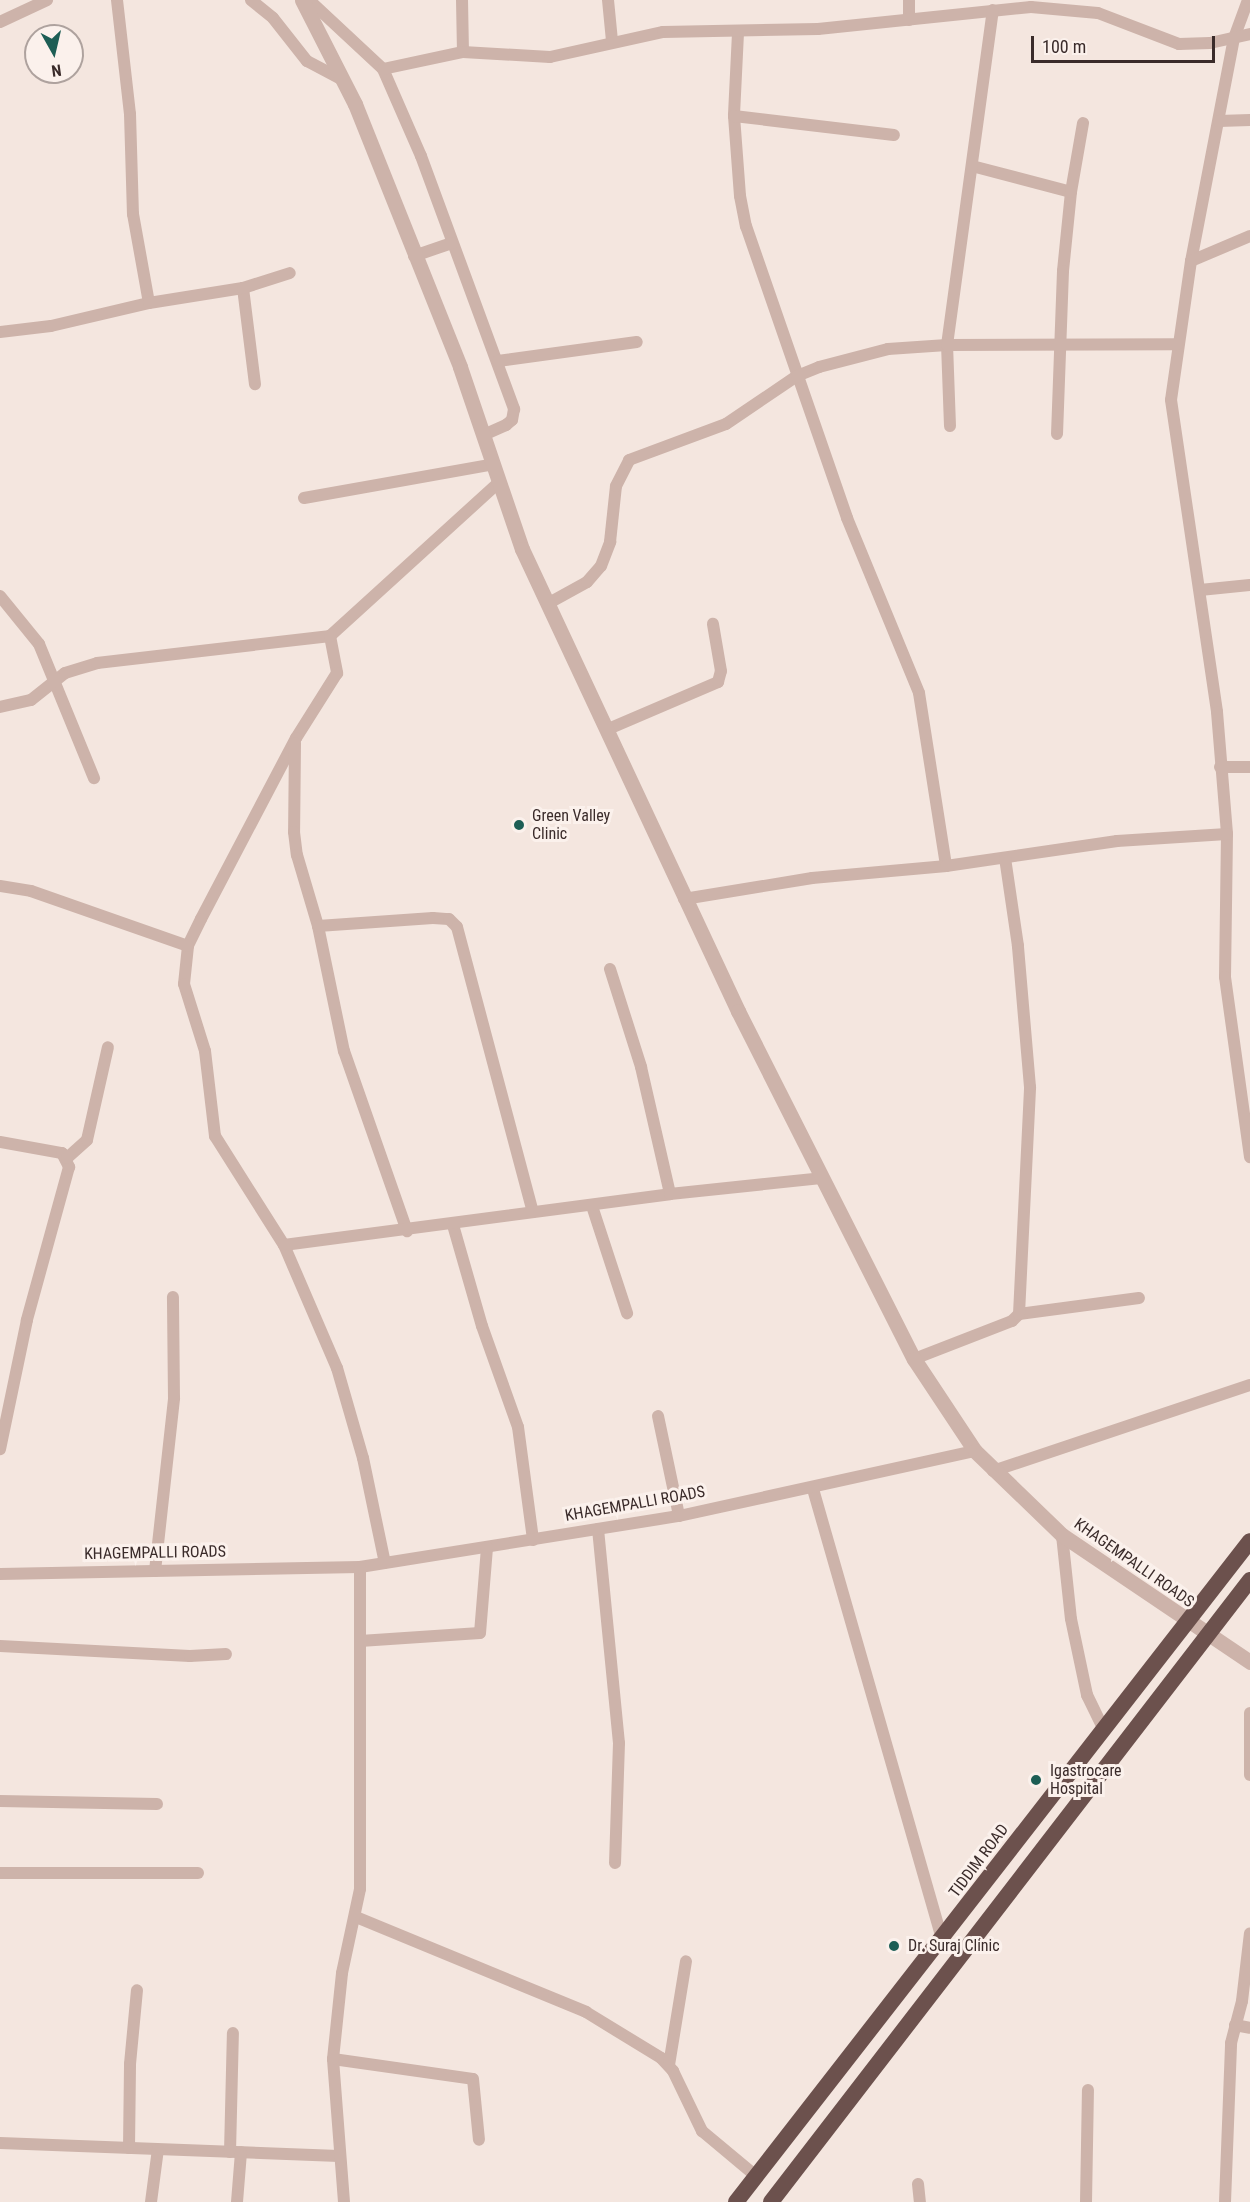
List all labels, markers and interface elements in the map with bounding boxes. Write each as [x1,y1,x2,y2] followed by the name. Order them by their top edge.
[24,24,84,84] north arrow
[1034,24,1218,62] scale bar
[1042,36,1086,57] text: 100 m
[50,60,62,80] text: N
[532,806,610,844] place label: Green Valley Clinic
[510,816,528,834] marker: Green Valley Clinic
[563,1482,707,1526] street label: KHAGEMPALLI ROADS
[1070,1514,1198,1612] street label: KHAGEMPALLI ROADS
[84,1542,226,1564] street label: KHAGEMPALLI ROADS
[1050,1761,1122,1799] place label: Igastrocare Hospital
[1027,1771,1045,1789] marker: Igastrocare Hospital
[945,1821,1013,1901] street label: TIDDIM ROAD
[908,1936,1000,1956] place label: Dr. Suraj Clinic
[885,1937,903,1955] marker: Dr. Suraj Clinic

